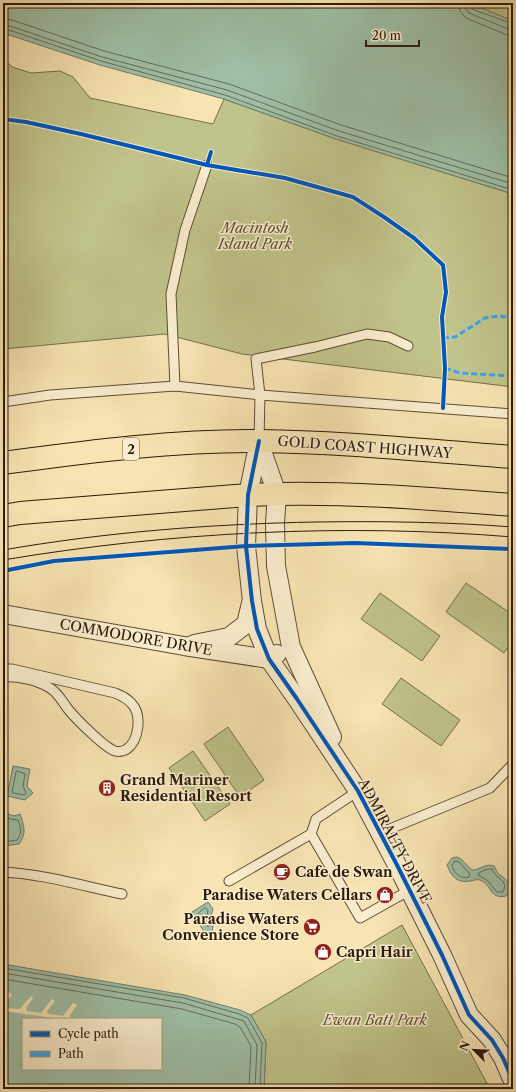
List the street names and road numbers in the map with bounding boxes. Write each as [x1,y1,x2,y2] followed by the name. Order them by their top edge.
[277,432,454,462] street label: GOLD COAST HIGHWAY
[123,438,139,460] road number: 2
[58,615,214,659] street label: COMMODORE DRIVE
[354,774,436,907] street label: ADMIRALTY DRIVE

